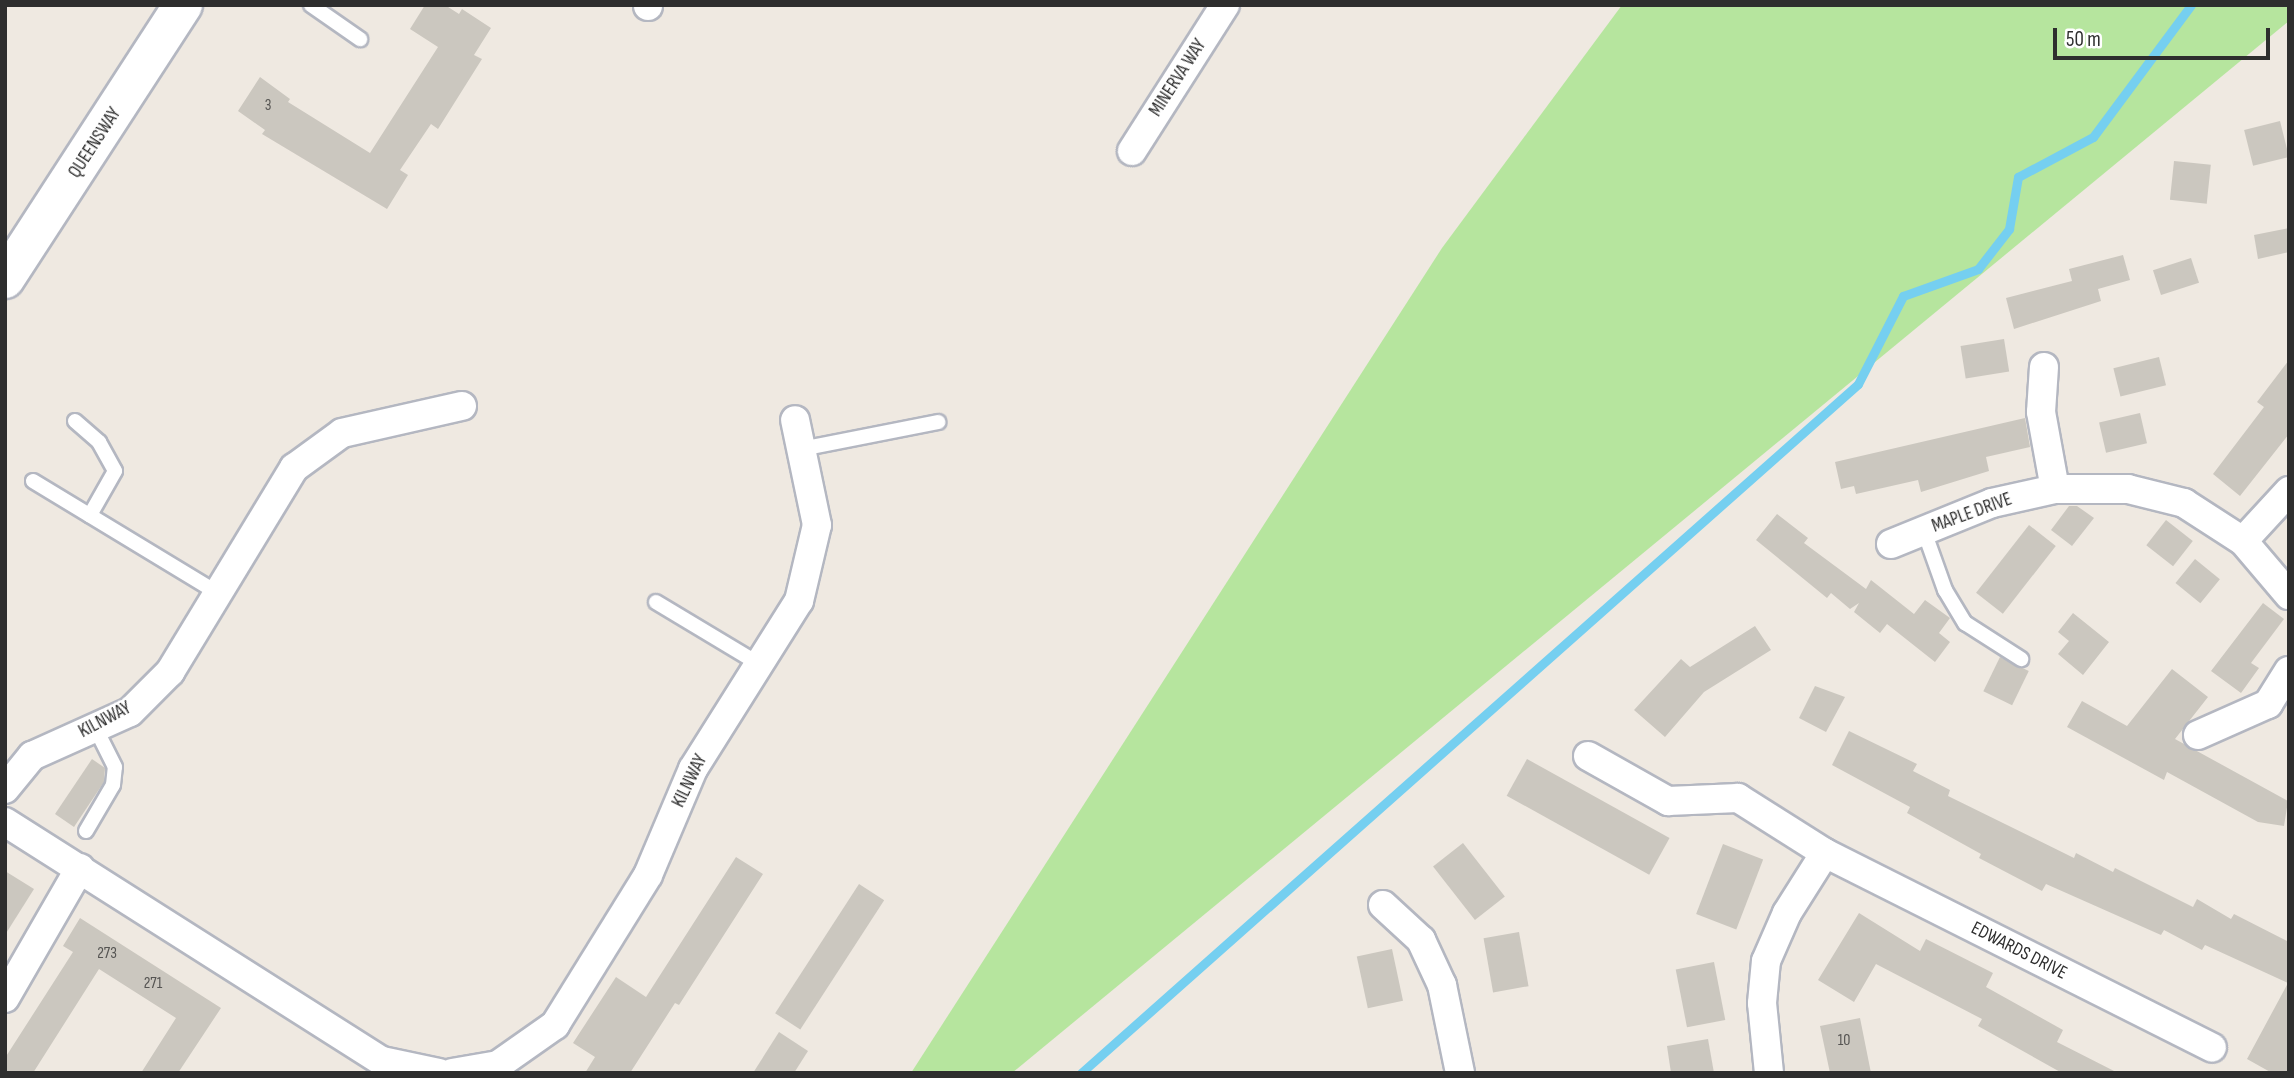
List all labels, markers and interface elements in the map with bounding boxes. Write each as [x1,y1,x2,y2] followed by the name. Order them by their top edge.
[2056,14,2273,58] scale bar
[2066,27,2101,52] text: 50 m
[1145,35,1211,121] street label: MINERVA WAY
[265,96,271,116] house number: 3
[64,103,126,183] street label: QUEENSWAY
[1929,488,2015,538] street label: MAPLE DRIVE
[75,697,135,743] street label: KILNWAY
[667,751,713,811] street label: KILNWAY
[1967,917,2071,985] street label: EDWARDS DRIVE
[97,944,117,964] house number: 273
[144,974,162,994] house number: 271
[1838,1031,1850,1051] house number: 10

